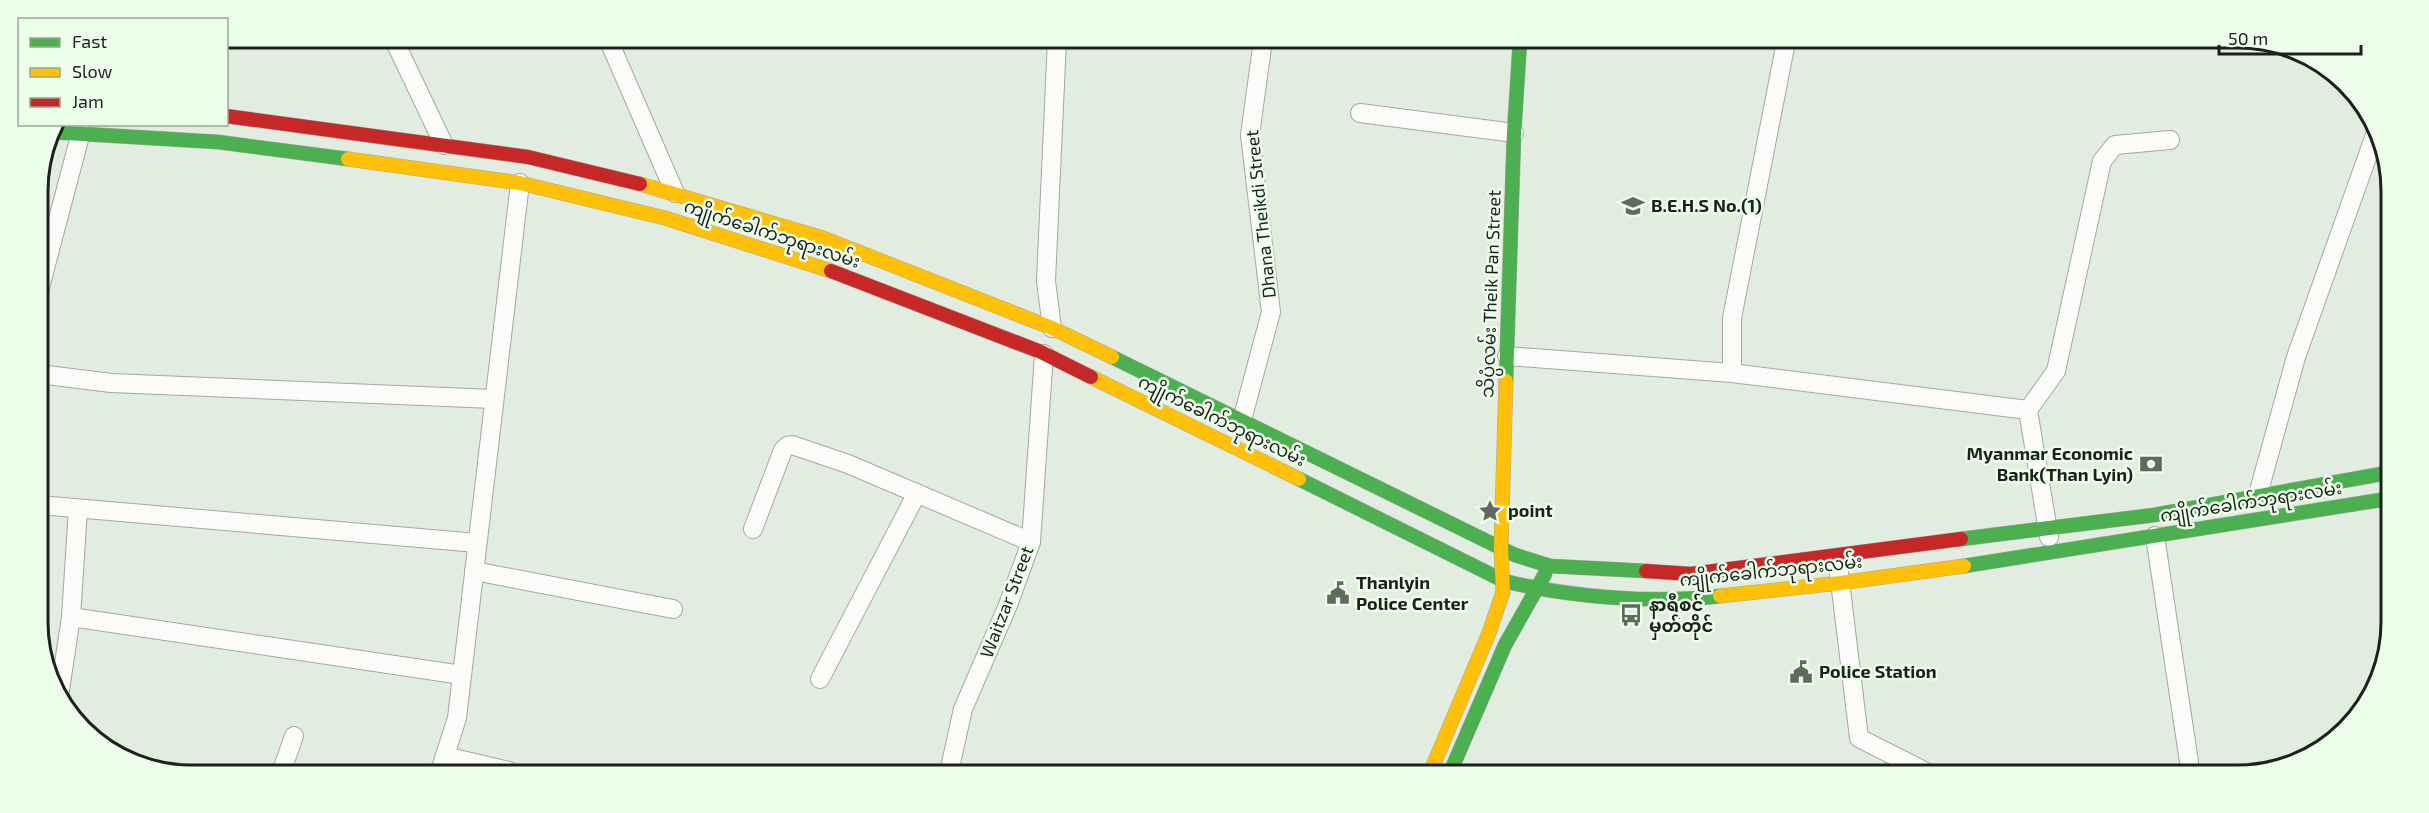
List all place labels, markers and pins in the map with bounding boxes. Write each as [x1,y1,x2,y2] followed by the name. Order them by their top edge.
[1620,193,1646,219] school or university icon: B.E.H.S No.(1)
[1651,194,1762,216] place label: B.E.H.S No.(1)
[1967,442,2133,485] place label: Myanmar Economic Bank(Than Lyin)
[2138,451,2164,477] bank icon: Myanmar Economic Bank(Than Lyin)
[1477,498,1503,524] place icon: point
[1508,499,1553,521] place label: point
[1356,571,1469,614] place label: Thanlyin Police Center
[1325,580,1351,606] public building icon: Thanlyin Police Center
[1649,593,1713,640] place label: နာရီစင် မှတ်တိုင်
[1618,602,1644,628] bus stop icon: နာရီစင် မှတ်တိုင်
[1788,659,1814,685] public building icon: Police Station
[1819,660,1937,682] place label: Police Station

